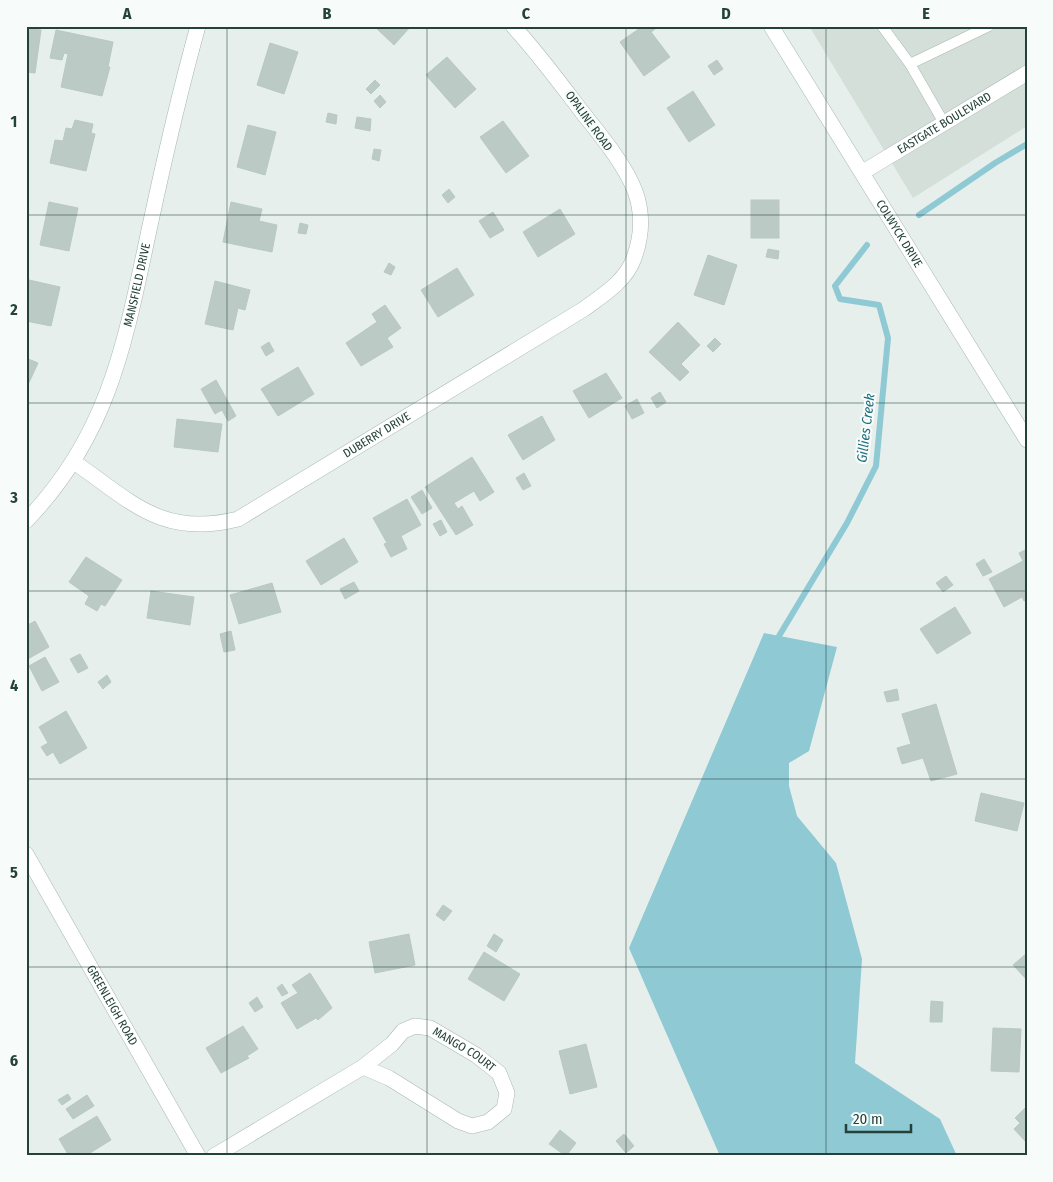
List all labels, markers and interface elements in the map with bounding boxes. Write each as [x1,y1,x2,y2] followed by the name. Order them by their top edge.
[122,4,132,23] text: A
[323,4,332,23] text: B
[522,4,531,23] text: C
[721,4,731,23] text: D
[922,4,930,23] text: E
[563,88,615,154] street label: OPALINE ROAD
[895,89,994,157] street label: EASTGATE BOULEVARD
[11,112,17,131] text: 1
[873,197,926,270] street label: COLWYCK DRIVE
[121,241,153,328] street label: MANSFIELD DRIVE
[9,300,18,319] text: 2
[853,392,879,464] water label: Gillies Creek
[340,409,413,461] street label: DUBERRY DRIVE
[9,488,18,507] text: 3
[10,676,18,695] text: 4
[10,863,18,882] text: 5
[84,963,141,1048] street label: GREENLEIGH ROAD
[430,1024,499,1075] street label: MANGO COURT
[10,1051,18,1070] text: 6
[846,1102,910,1134] scale bar
[853,1110,883,1128] text: 20 m

